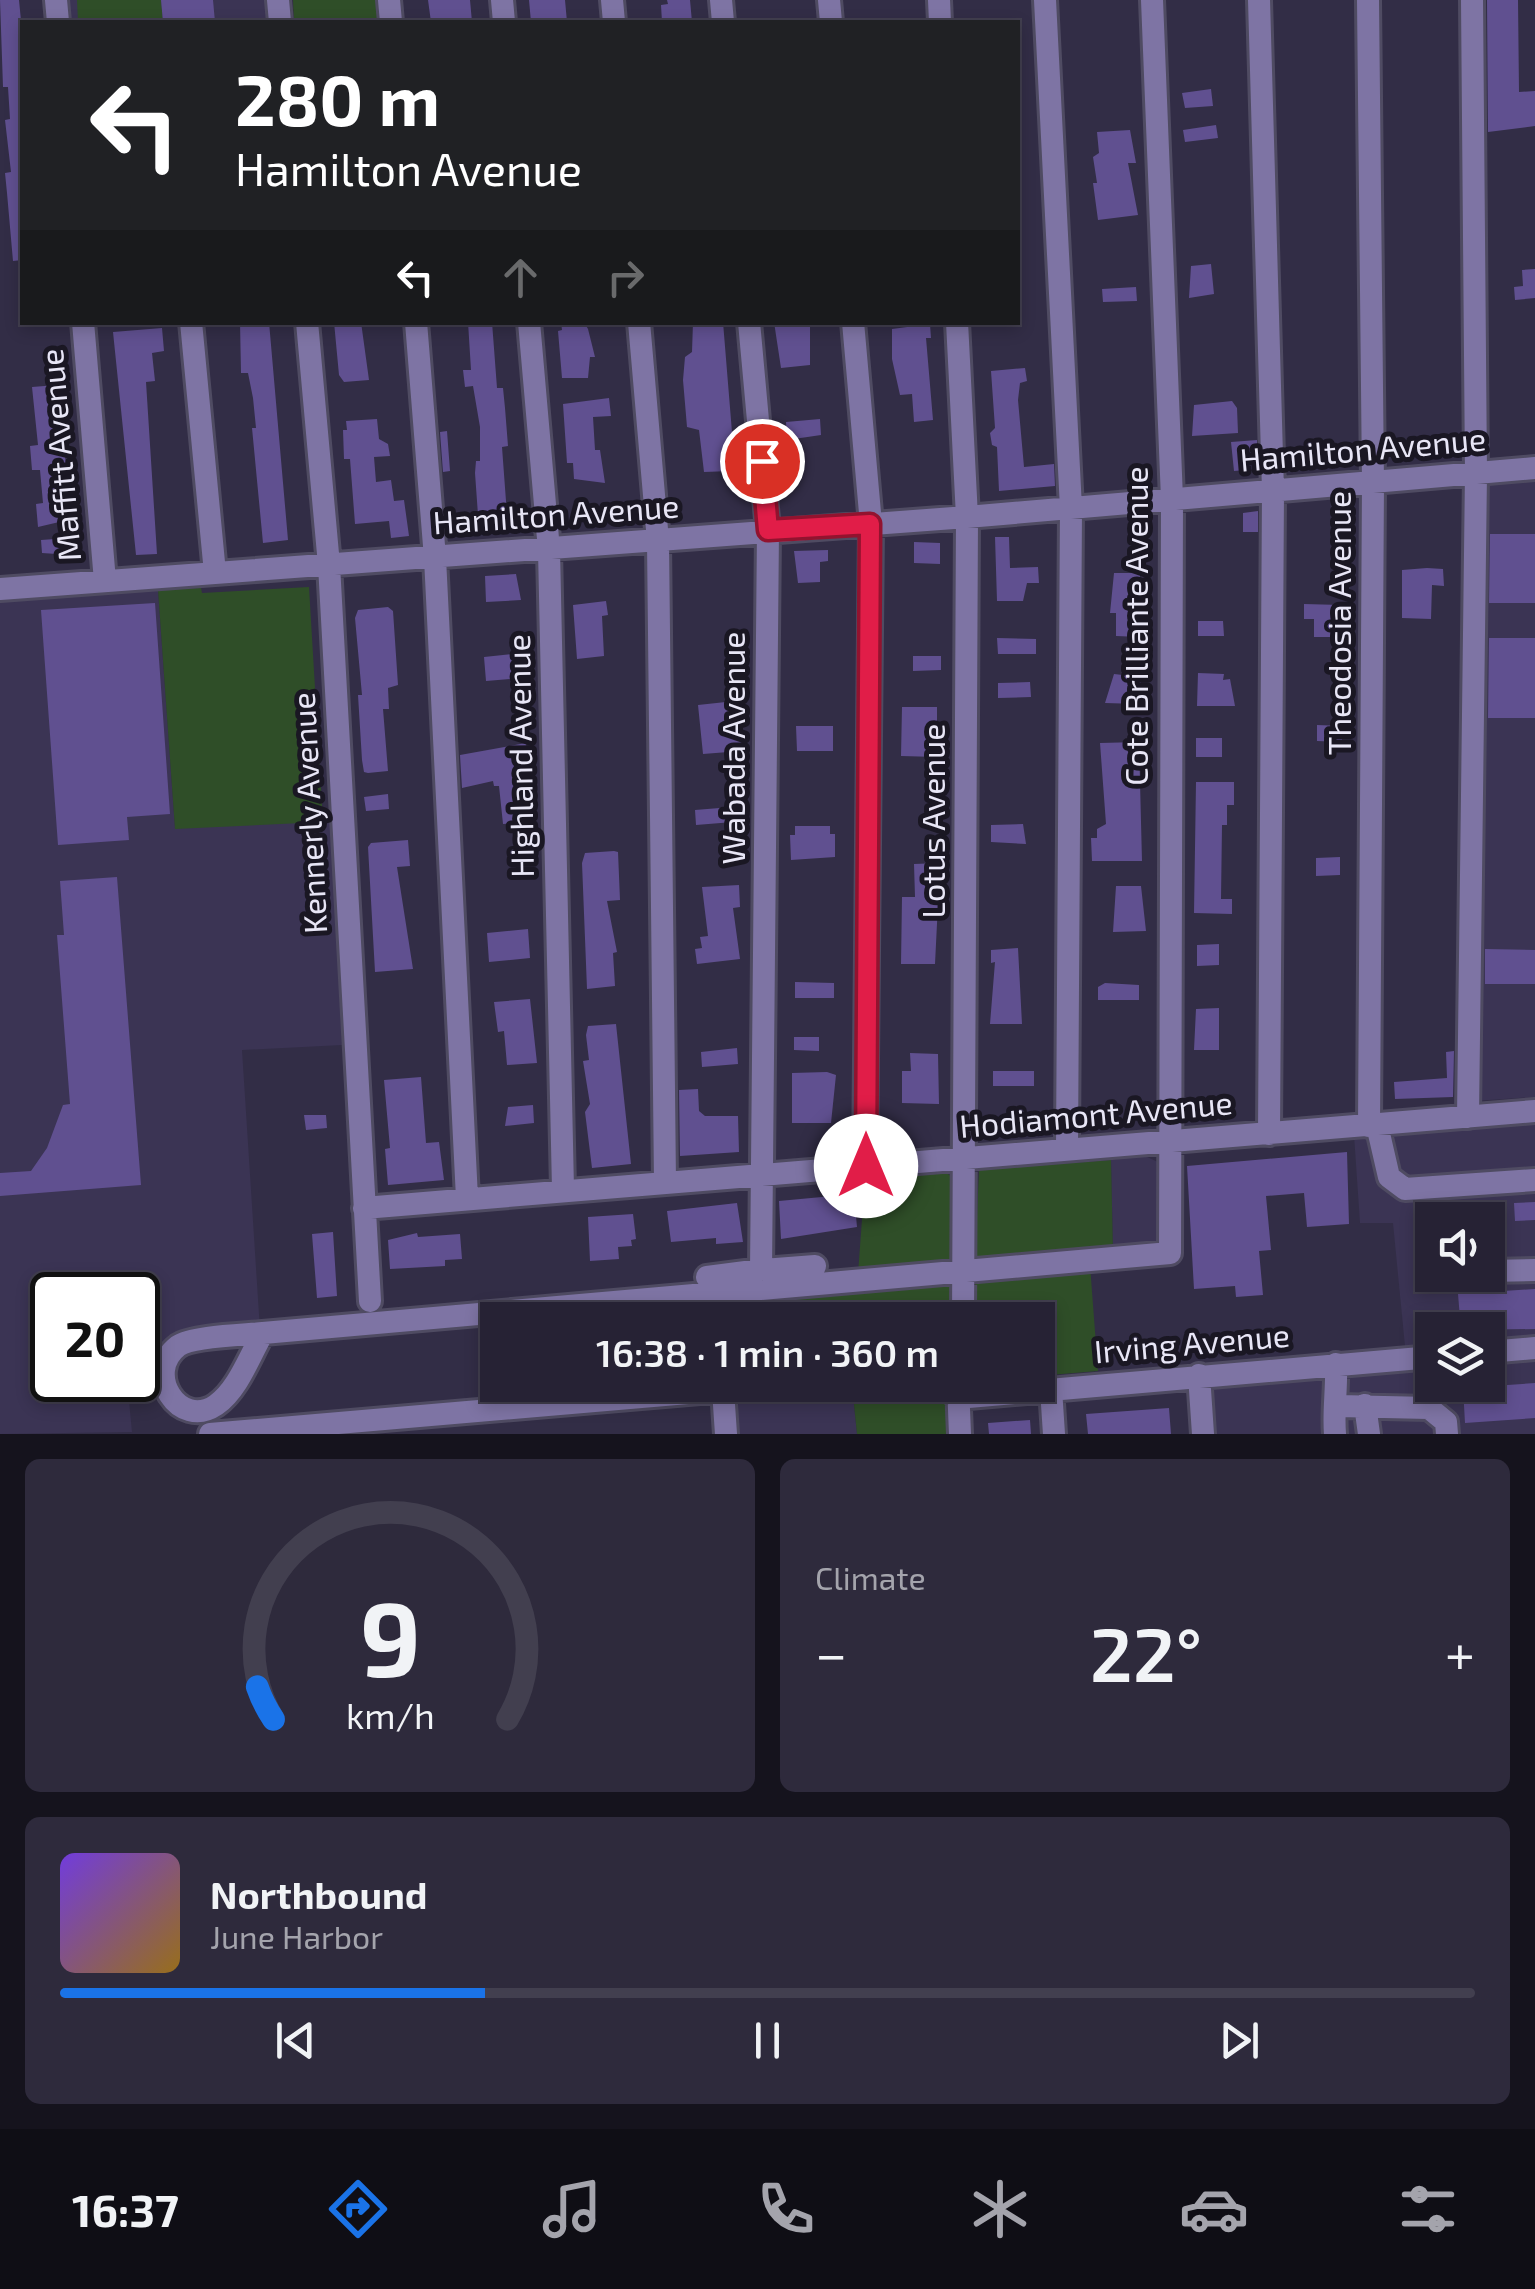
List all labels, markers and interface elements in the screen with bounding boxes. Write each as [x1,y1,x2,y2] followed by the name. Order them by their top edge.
[235,56,440,140] text: 280 m
[70,60,200,190] icon: left
[235,141,582,195] text: Hamilton Avenue
[388,250,443,305] icon: left
[493,250,548,305] icon: ahead
[598,250,653,305] icon: right
[31,347,87,563] street label: Maffitt Avenue
[1238,418,1487,478] street label: Hamilton Avenue
[720,419,805,504] pin
[735,434,790,489] icon: arrive
[1116,466,1154,786] street label: Cote Brilliante Avenue
[431,485,680,541] street label: Hamilton Avenue
[1319,491,1357,755] street label: Theodosia Avenue
[713,632,751,864] street label: Wabada Avenue
[498,634,540,878] street label: Highland Avenue
[283,692,333,935] street label: Kennerly Avenue
[913,724,951,918] street label: Lotus Avenue
[958,1082,1234,1144] street label: Hodiamont Avenue
[814,1114,918,1218] position arrow
[1415,1202,1505,1402] map controls
[1415,1202,1505,1292] button: sound
[30,1272,160,1402] speed limit sign: 20
[1415,1312,1505,1402] button: layers
[1092,1315,1291,1369] street label: Irving Avenue
[596,1329,939,1375] text: 16:38 · 1 min · 360 m
[815,1558,926,1596] text: Climate
[359,1573,421,1698] text: 9
[1090,1607,1202,1697] text: 22°
[815,1619,847,1685] text: −
[1445,1619,1475,1685] text: +
[346,1693,434,1736] text: km/h
[210,1871,428,1917] text: Northbound
[210,1917,383,1955] text: June Harbor
[268,2013,323,2068] icon: previous
[740,2013,795,2068] icon: pause
[1212,2013,1267,2068] icon: next
[323,2174,393,2244] icon: directions
[537,2174,607,2244] icon: music
[751,2174,821,2244] icon: phone
[965,2174,1035,2244] icon: climate
[1179,2174,1249,2244] icon: car
[1393,2174,1463,2244] icon: filters
[72,2182,179,2236] text: 16:37

